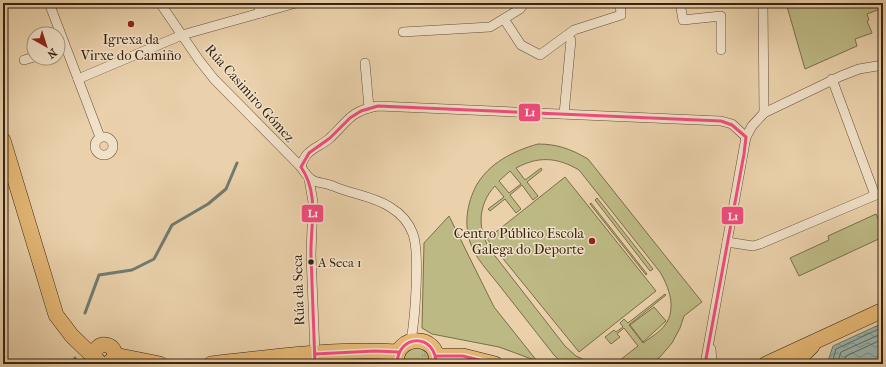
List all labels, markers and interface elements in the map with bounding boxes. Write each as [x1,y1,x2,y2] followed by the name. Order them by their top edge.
[126,19,136,29] marker: Igrexa da Virxe do Camiño
[26,26,66,66] north arrow
[80,31,181,64] place label: Igrexa da Virxe do Camiño
[201,41,298,146] street label: Rúa Casimiro Gómez
[44,46,59,61] text: N
[518,103,541,122] line badge: L1
[525,106,535,119] text: L1
[301,204,324,223] line badge: L1
[721,206,744,225] line badge: L1
[308,207,318,220] text: L1
[728,210,738,223] text: L1
[454,225,585,258] place label: Centro Público Escola Galega do Deporte
[587,236,597,246] marker: Centro Público Escola Galega do Deporte
[289,254,308,326] street label: Rúa da Seca
[317,255,362,270] place label: A Seca 1
[306,257,316,267] marker: A Seca 1

